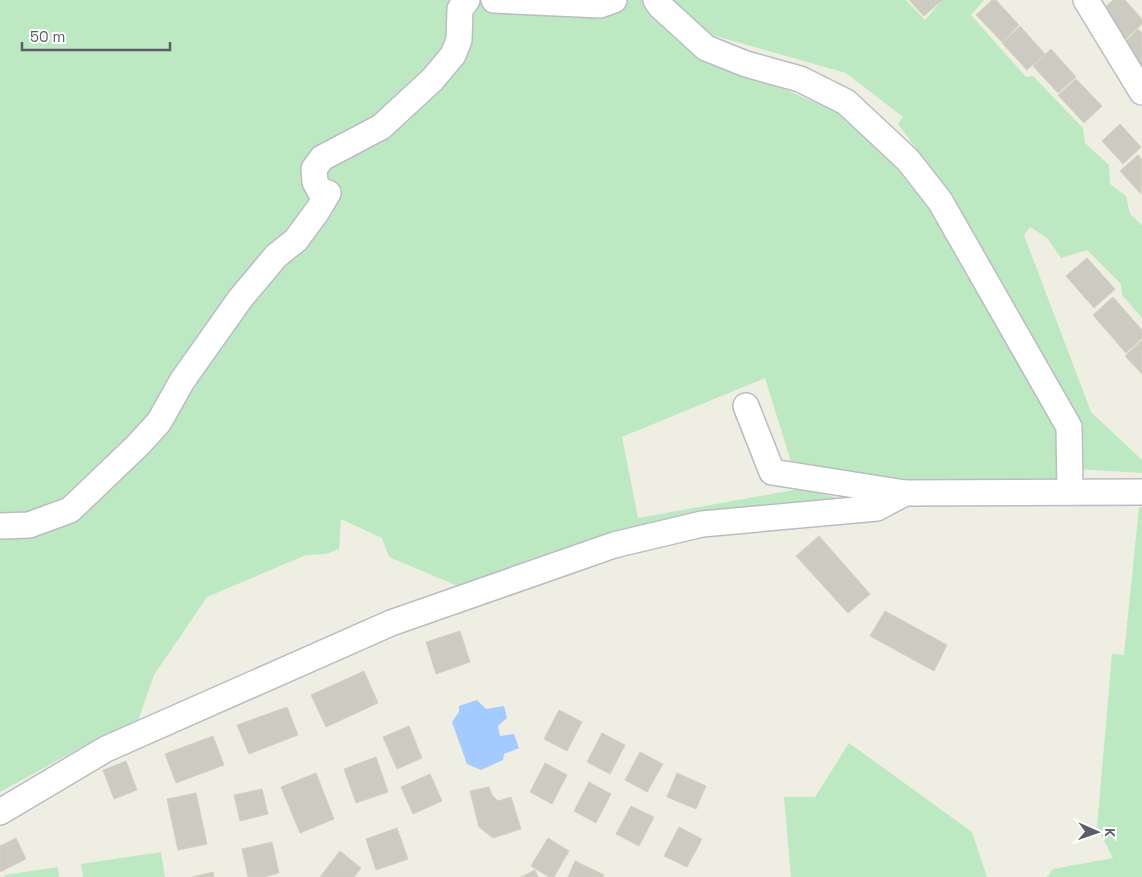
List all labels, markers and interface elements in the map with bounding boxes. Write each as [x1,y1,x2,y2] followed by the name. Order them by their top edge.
[22,20,170,52] scale bar
[30,27,65,46] text: 50 m
[1072,807,1122,857] north arrow
[1101,828,1119,837] text: K

